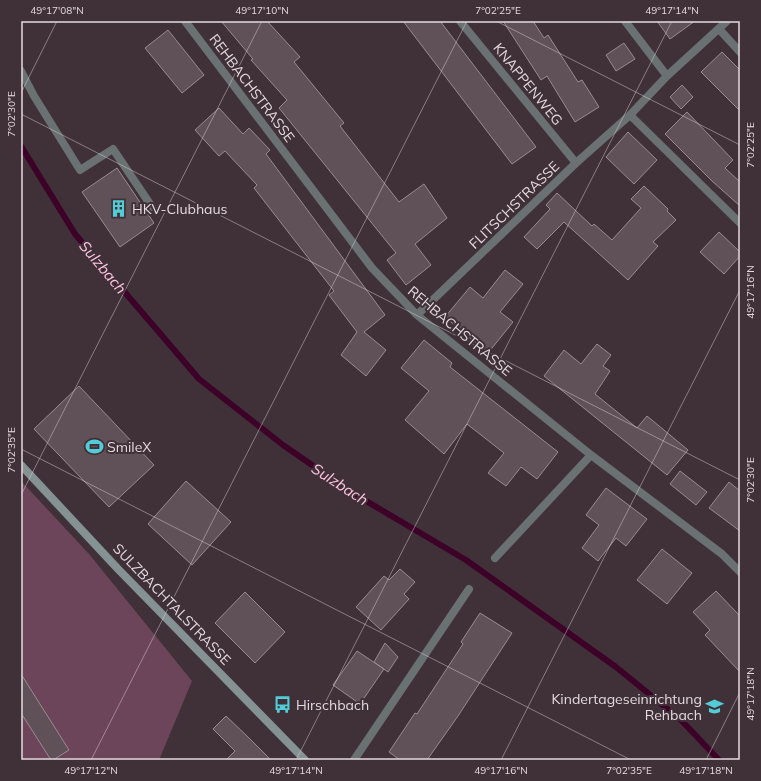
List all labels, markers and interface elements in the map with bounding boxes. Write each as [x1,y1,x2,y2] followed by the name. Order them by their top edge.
[30,4,84,17] text: 49°17'08"N
[235,4,289,17] text: 49°17'10"N
[475,4,521,17] text: 7°02'25"E
[645,4,699,17] text: 49°17'14"N
[205,30,299,146] street label: REHBACHSTRASSE
[489,39,567,129] street label: KNAPPENWEG
[5,91,18,137] text: 7°02'30"E
[744,122,757,168] text: 7°02'25"E
[465,157,563,253] street label: FLITSCHSTRASSE
[109,199,129,219] building icon: HKV-Clubhaus
[132,200,228,218] place label: HKV-Clubhaus
[75,237,131,298] water label: Sulzbach
[744,265,757,319] text: 49°17'16"N
[404,282,516,380] street label: REHBACHSTRASSE
[5,427,18,473] text: 7°02'35"E
[84,437,104,457] sports icon: SmileX
[107,438,151,456] place label: SmileX
[744,457,757,503] text: 7°02'30"E
[308,459,372,509] water label: Sulzbach
[109,539,235,669] street label: SULZBACHTALSTRASSE
[744,667,757,721] text: 49°17'18"N
[551,690,702,724] place label: Kindertageseinrichtung Rehbach
[273,695,293,715] bus stop icon: Hirschbach
[296,696,369,714] place label: Hirschbach
[705,697,725,717] school or university icon: Kindertageseinrichtung Rehbach
[64,764,118,777] text: 49°17'12"N
[269,764,323,777] text: 49°17'14"N
[474,764,528,777] text: 49°17'16"N
[606,764,652,777] text: 7°02'35"E
[679,764,733,777] text: 49°17'18"N

